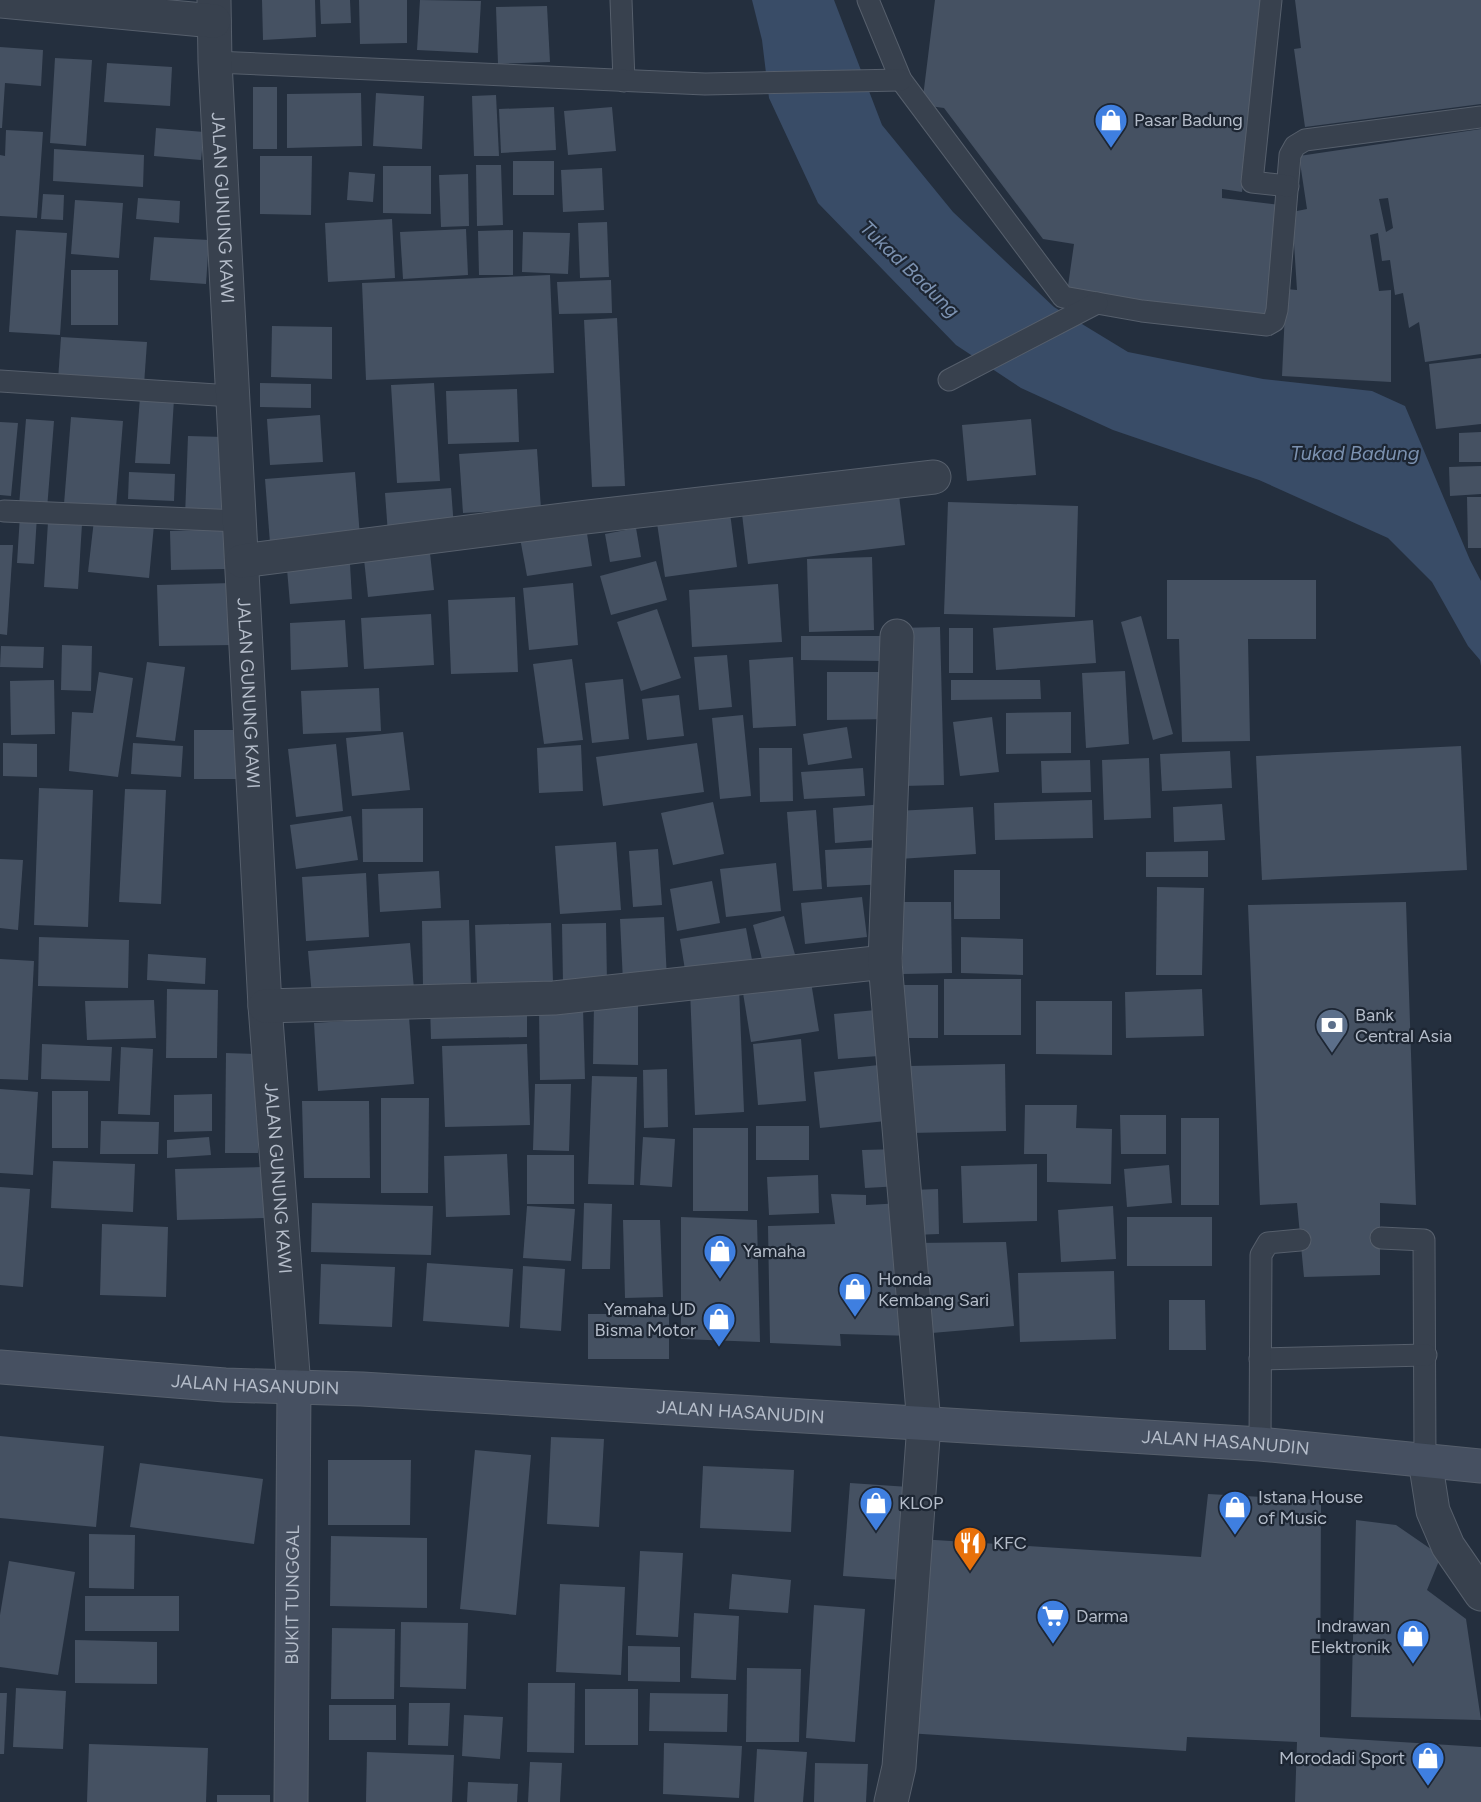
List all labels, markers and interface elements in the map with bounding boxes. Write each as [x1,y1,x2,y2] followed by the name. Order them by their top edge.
[1093,102,1129,149] shop icon: Pasar Badung
[1134,109,1243,131] place label: Pasar Badung
[207,112,239,304] street label: JALAN GUNUNG KAWI
[855,216,965,323] water label: Tukad Badung
[1291,441,1420,465] water label: Tukad Badung
[232,597,264,789] street label: JALAN GUNUNG KAWI
[1355,1004,1452,1047] place label: Bank Central Asia
[1314,1007,1350,1054] bank icon: Bank Central Asia
[260,1082,296,1274] street label: JALAN GUNUNG KAWI
[702,1233,738,1280] shop icon: Yamaha
[743,1240,806,1262] place label: Yamaha
[878,1268,989,1311] place label: Honda Kembang Sari
[837,1271,873,1318] shop icon: Honda Kembang Sari
[595,1298,696,1341] place label: Yamaha UD Bisma Motor
[701,1301,737,1348] shop icon: Yamaha UD Bisma Motor
[170,1370,340,1399] street label: JALAN HASANUDIN
[656,1396,825,1428] street label: JALAN HASANUDIN
[1141,1426,1311,1460] street label: JALAN HASANUDIN
[858,1485,894,1532] shop icon: KLOP
[1258,1486,1363,1529] place label: Istana House of Music
[1217,1489,1253,1536] shop icon: Istana House of Music
[899,1492,943,1514] place label: KLOP
[281,1525,304,1665] street label: BUKIT TUNGGAL
[952,1525,988,1572] restaurant icon: KFC
[993,1532,1027,1554] place label: KFC
[1035,1598,1071,1645] supermarket icon: Darma
[1076,1605,1128,1627] place label: Darma
[1311,1615,1390,1658] place label: Indrawan Elektronik
[1395,1618,1431,1665] shop icon: Indrawan Elektronik
[1410,1740,1446,1787] shop icon: Morodadi Sport
[1279,1747,1405,1769] place label: Morodadi Sport

